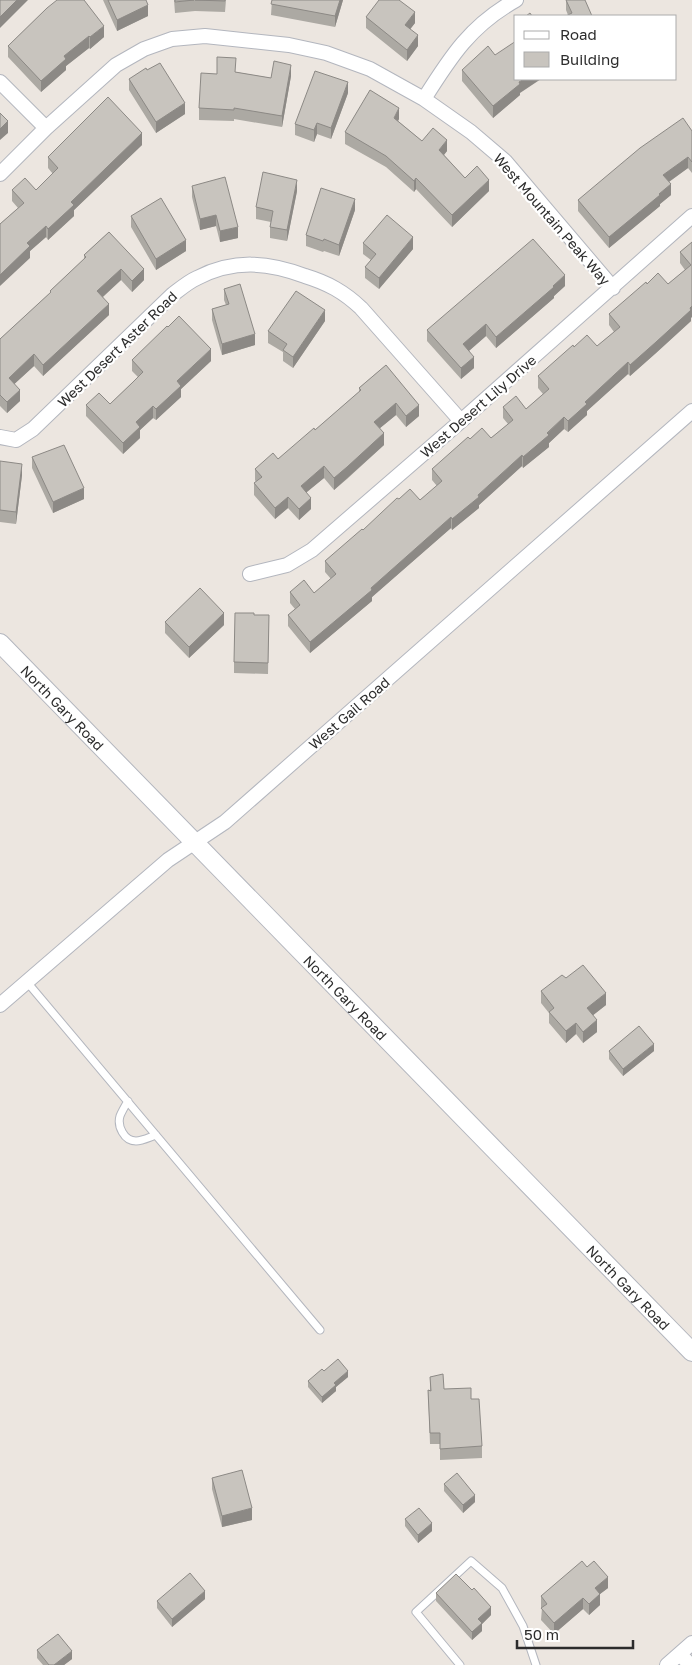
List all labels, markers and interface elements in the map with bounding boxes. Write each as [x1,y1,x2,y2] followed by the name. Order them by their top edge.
[514,15,677,80] legend
[560,25,597,43] text: Road
[560,50,620,68] text: Building
[490,150,614,289] street label: West Mountain Peak Way
[54,287,180,411] street label: West Desert Aster Road
[417,351,539,461] street label: West Desert Lily Drive
[18,661,108,753] street label: North Gary Road
[305,673,393,753] street label: West Gail Road
[301,951,391,1043] street label: North Gary Road
[583,1241,674,1333] street label: North Gary Road
[517,1618,633,1650] scale bar
[524,1625,559,1643] text: 50 m

